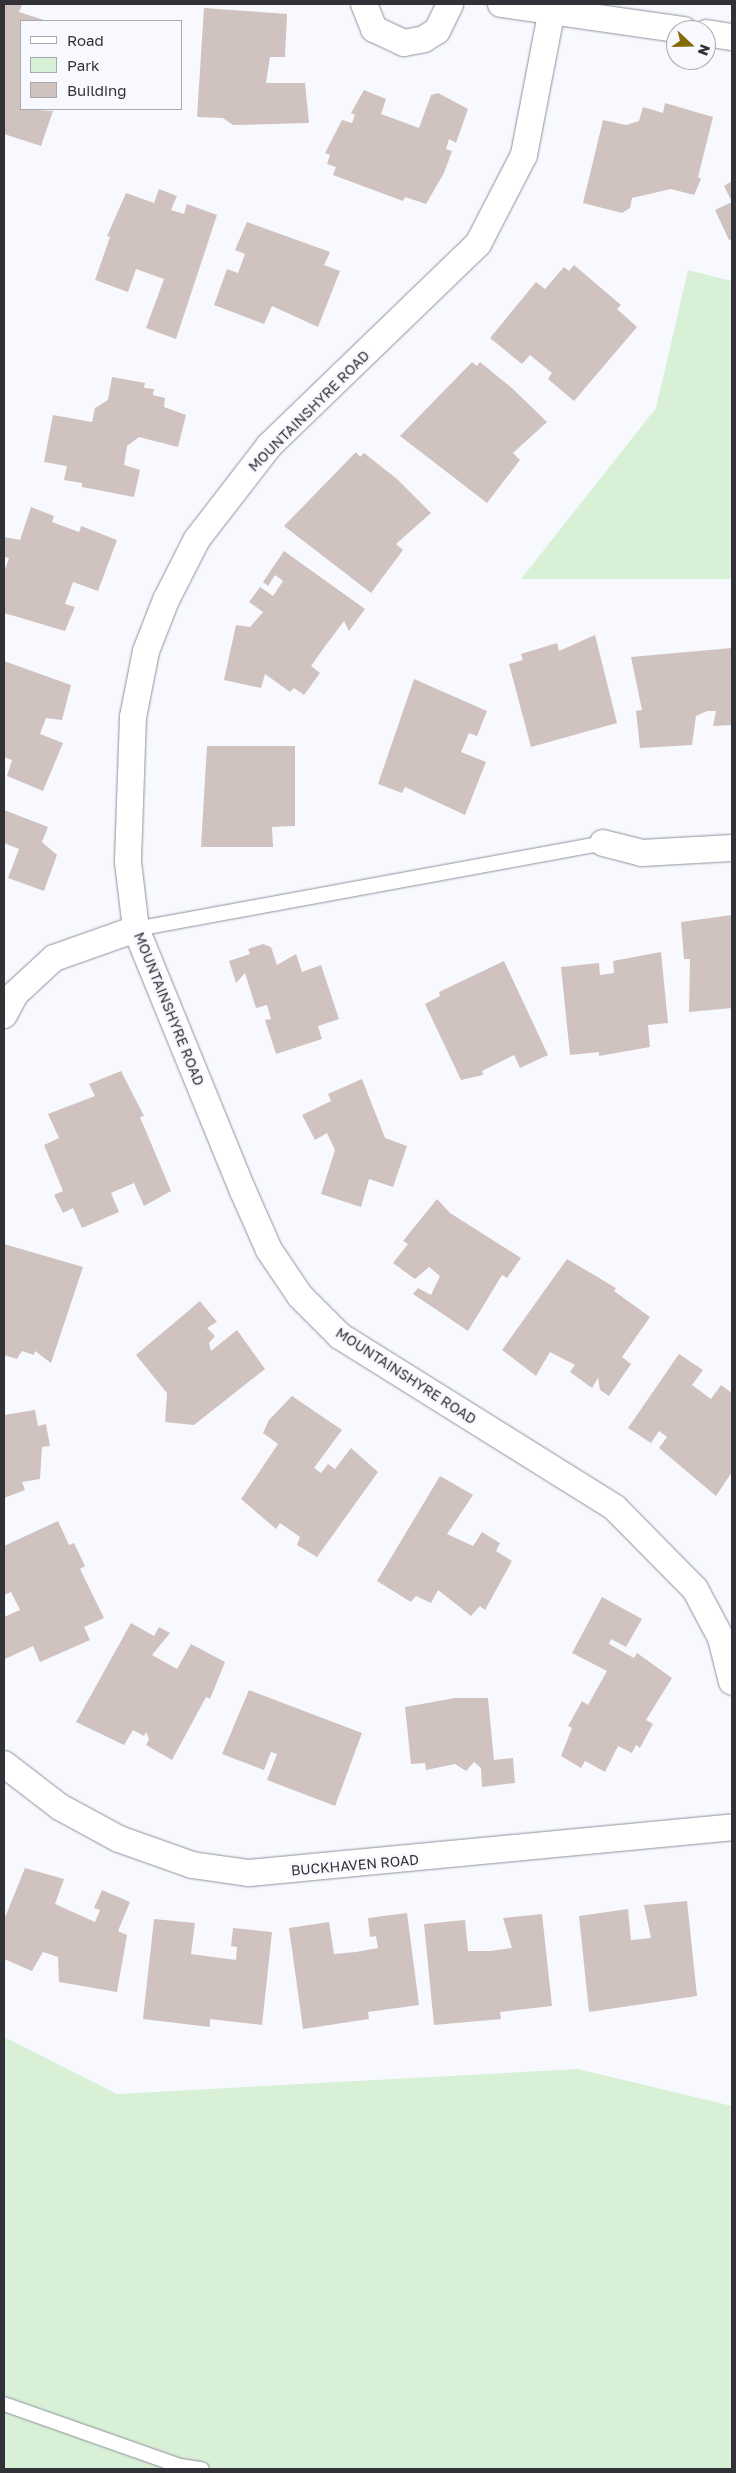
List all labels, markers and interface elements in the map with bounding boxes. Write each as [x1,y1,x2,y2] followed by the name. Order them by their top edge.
[20,20,182,110] legend
[666,20,716,70] north arrow
[67,31,104,49] text: Road
[695,42,714,58] text: N
[67,56,99,74] text: Park
[67,81,127,99] text: Building
[245,347,373,475] street label: MOUNTAINSHYRE ROAD
[130,930,208,1088] street label: MOUNTAINSHYRE ROAD
[333,1324,479,1428] street label: MOUNTAINSHYRE ROAD
[290,1851,420,1879] street label: BUCKHAVEN ROAD

